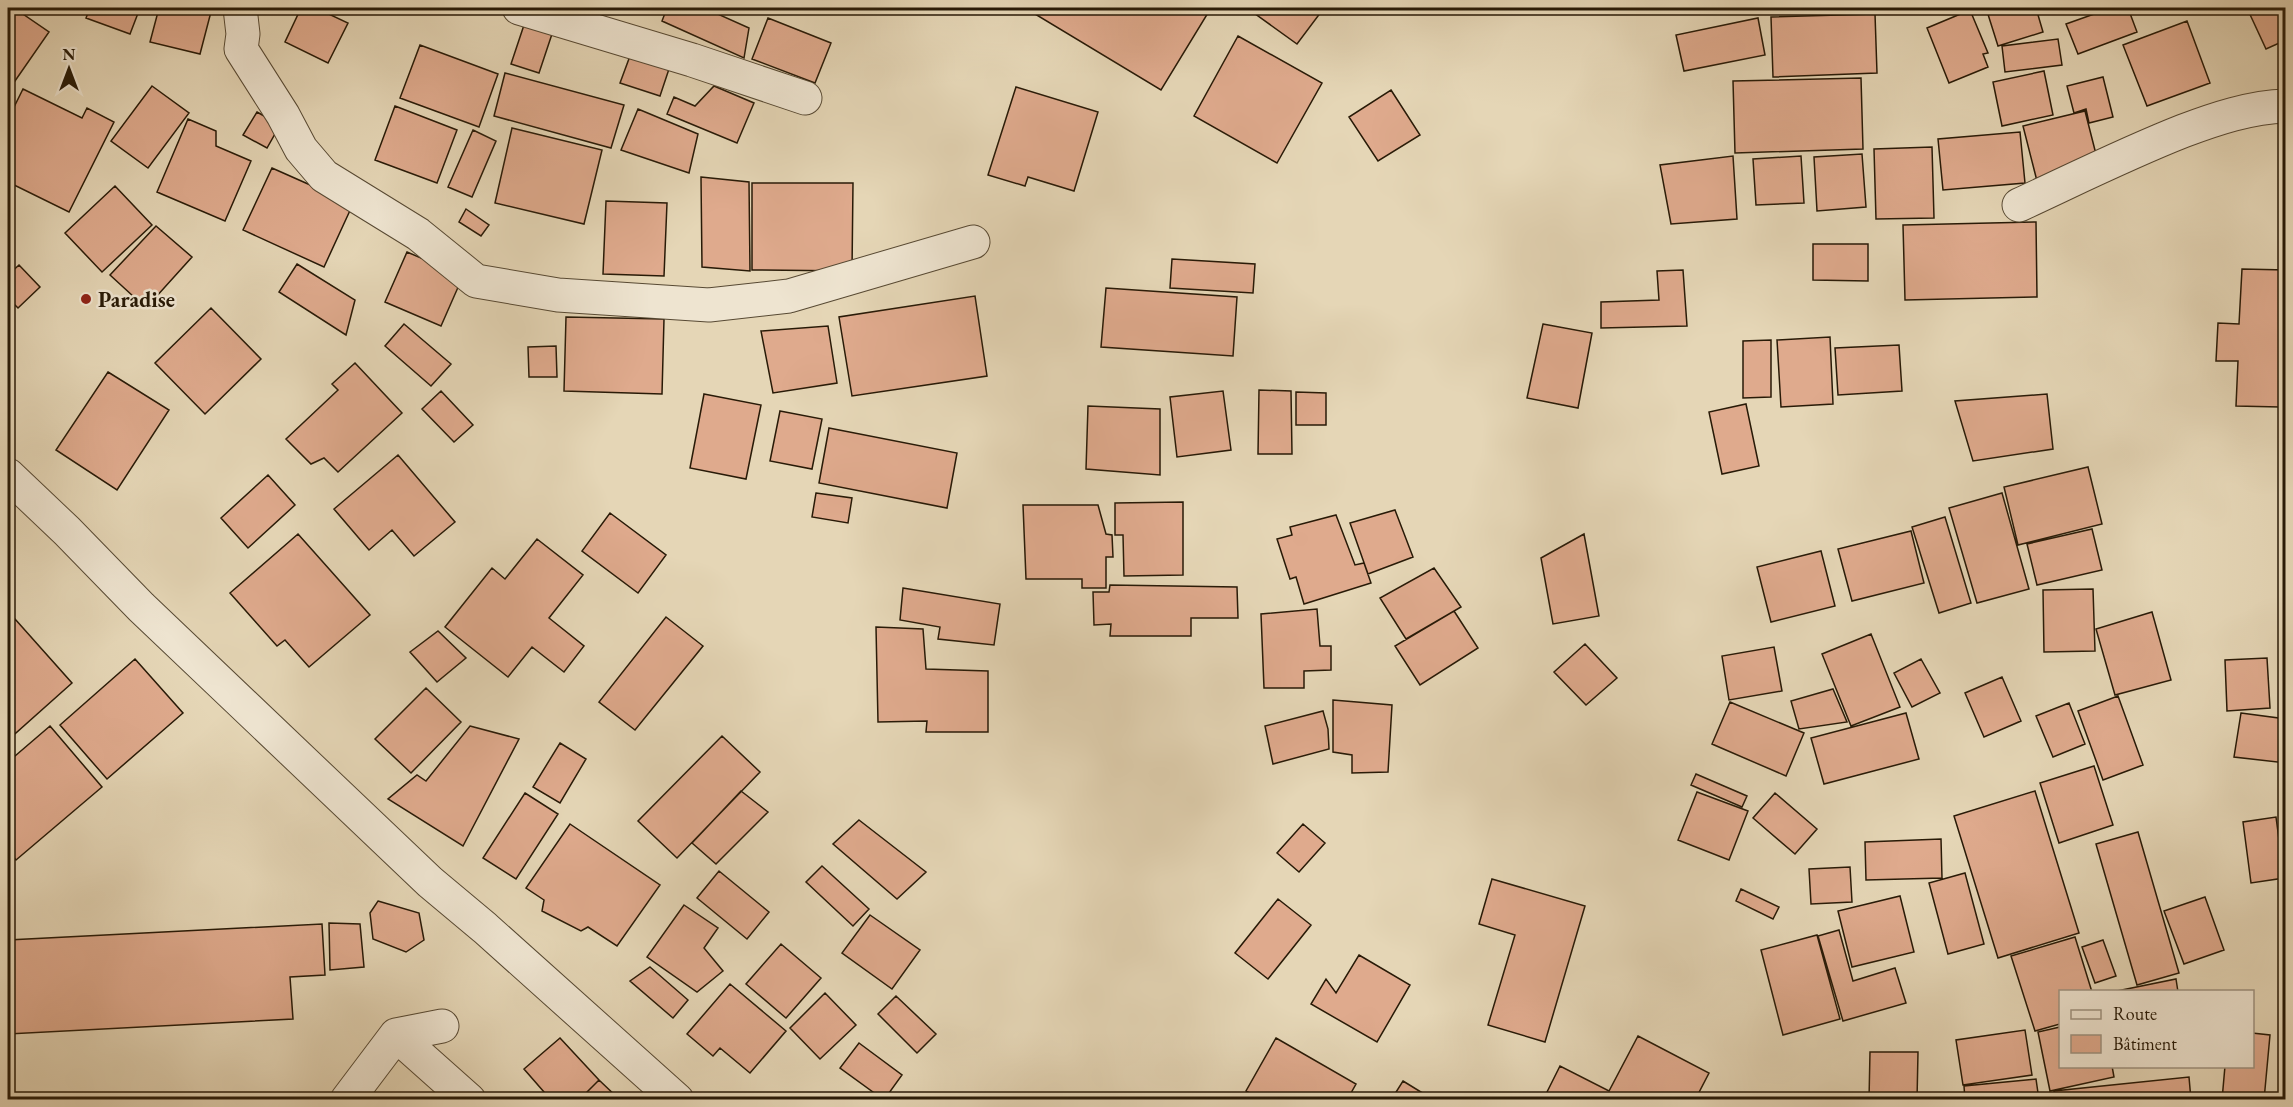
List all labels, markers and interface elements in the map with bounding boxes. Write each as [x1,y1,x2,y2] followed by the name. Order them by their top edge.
[39,39,99,99] north arrow
[63,44,76,65] text: N
[98,285,175,314] place label: Paradise
[79,292,93,306] marker: Paradise
[2059,990,2254,1068] legend
[2113,1002,2157,1025] text: Route
[2113,1032,2177,1055] text: Bâtiment

